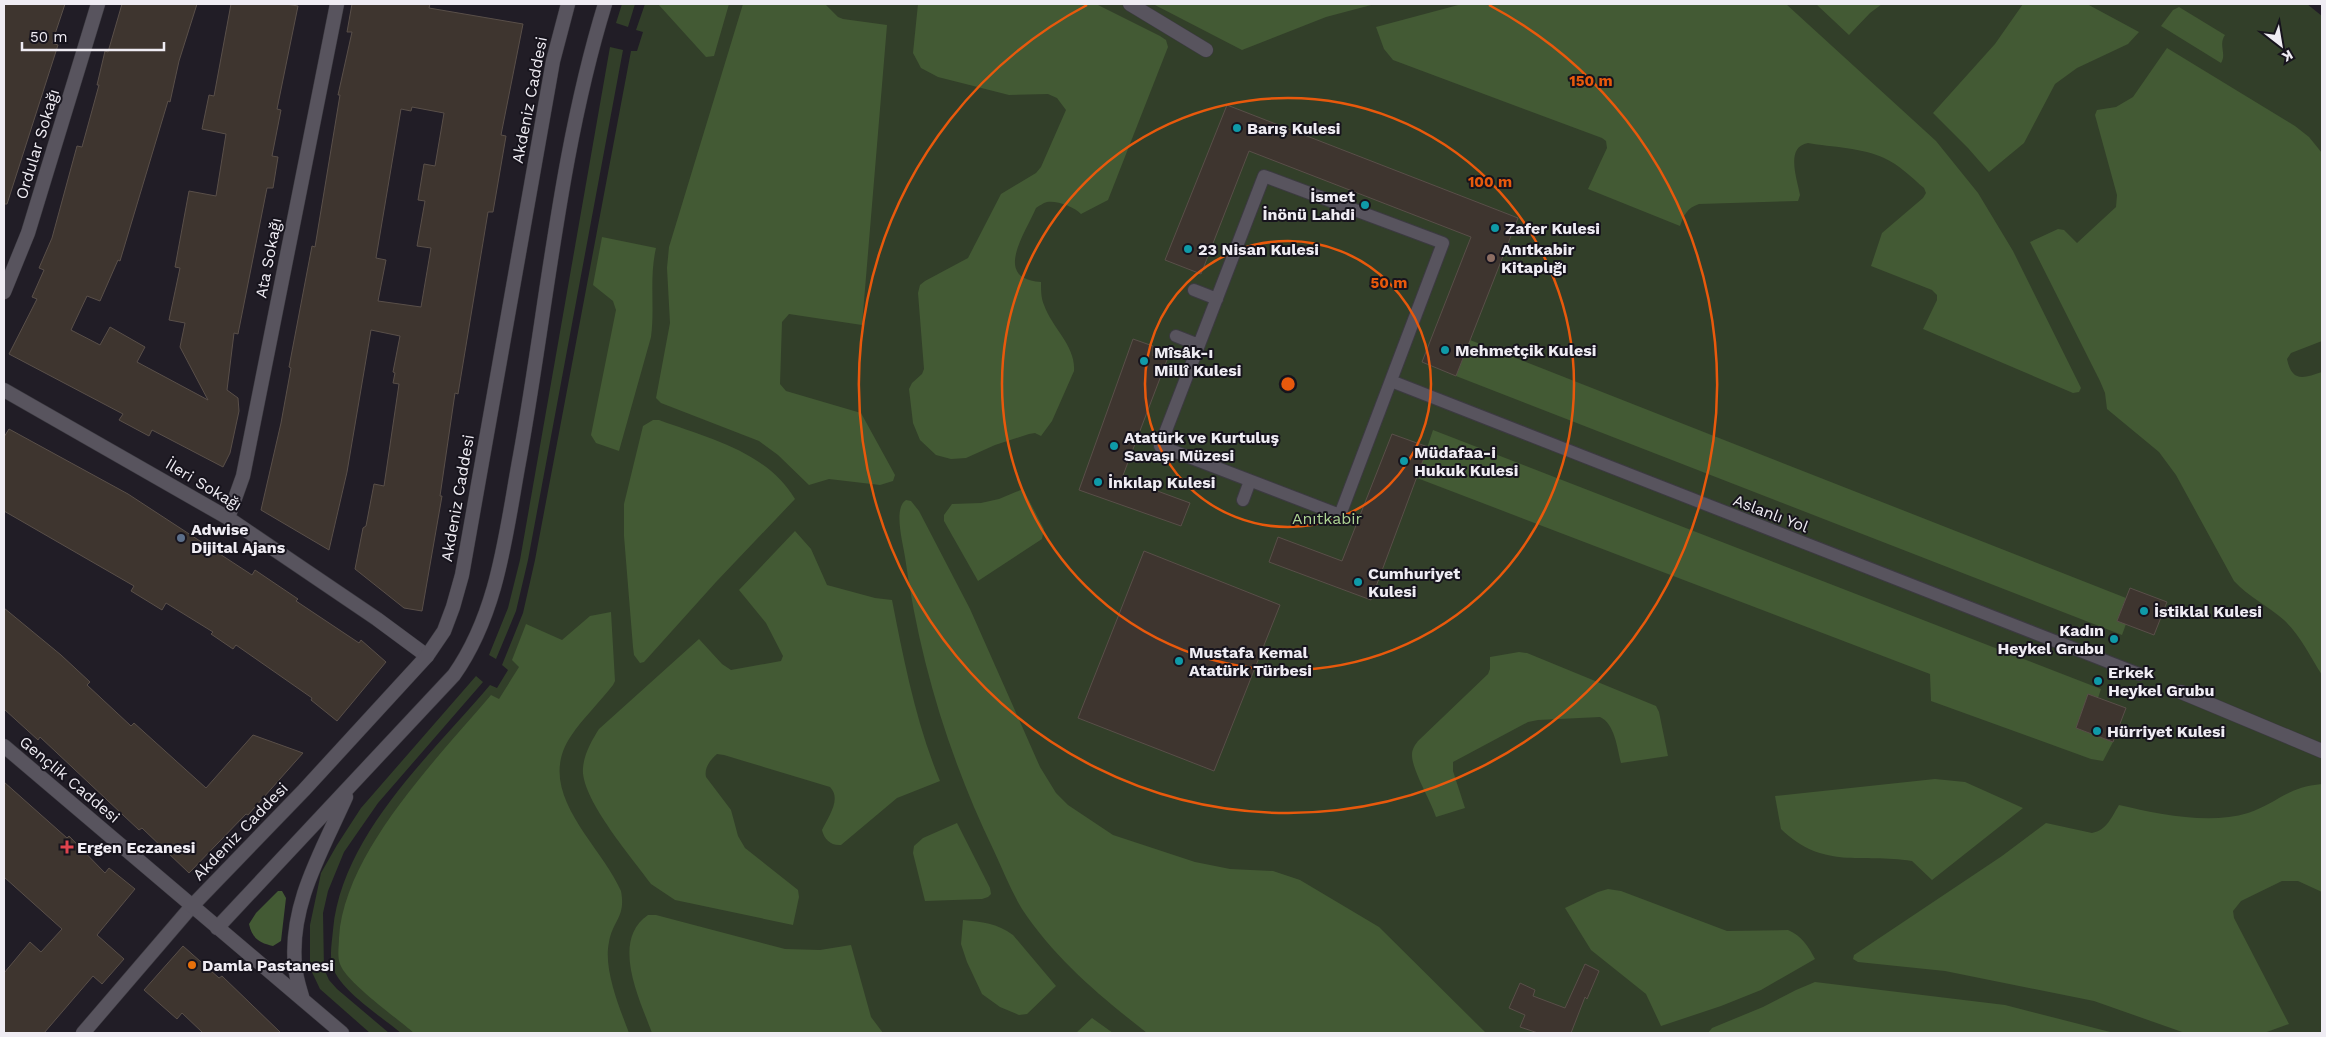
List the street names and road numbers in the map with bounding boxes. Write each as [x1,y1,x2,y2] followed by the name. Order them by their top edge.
[508,35,551,165] street label: Akdeniz Caddesi
[12,87,63,202] street label: Ordular Sokağı
[251,216,286,300] street label: Ata Sokağı
[437,433,478,563] street label: Akdeniz Caddesi
[162,454,245,515] street label: İleri Sokağı
[1730,490,1811,537] street label: Aslanlı Yol
[16,732,124,827] street label: Gençlik Caddesi
[189,778,292,884] street label: Akdeniz Caddesi

